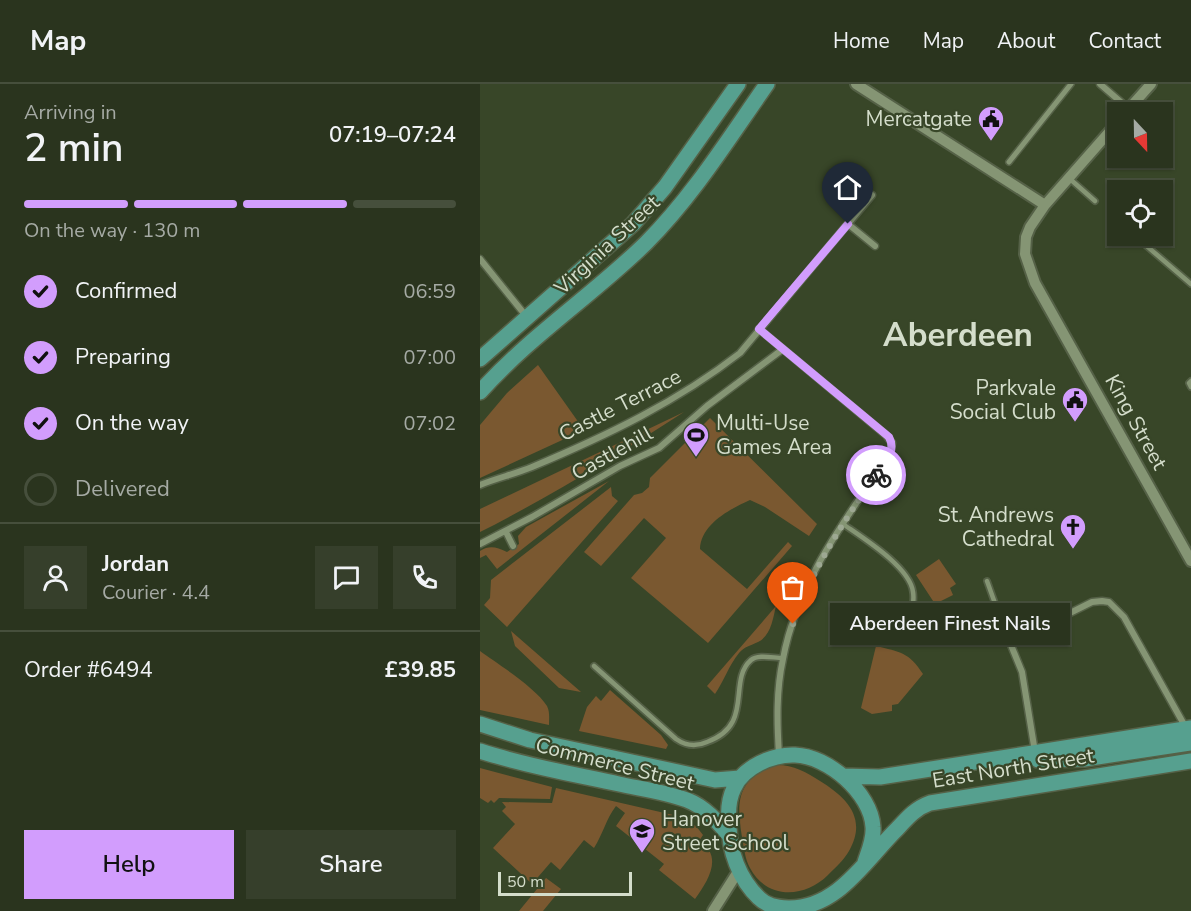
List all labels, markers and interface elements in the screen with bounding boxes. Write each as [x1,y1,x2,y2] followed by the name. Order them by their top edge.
[30,22,86,60] text: Map
[833,27,890,55] text: Home
[923,27,964,55] text: Map
[997,27,1055,55] text: About
[1088,27,1161,55] text: Contact
[24,99,117,126] text: Arriving in
[1107,102,1173,168] north arrow
[1107,102,1173,246] map controls
[976,104,1006,142] public building icon: Mercatgate
[866,105,972,133] place label: Mercatgate
[329,120,456,150] text: 07:19–07:24
[24,122,123,175] text: 2 min
[822,162,873,224] pin
[831,171,864,204] icon: home
[1107,180,1173,246] button: locate
[548,188,666,302] street label: Virginia Street
[24,217,200,244] text: On the way · 130 m
[24,275,57,308] icon: check
[75,276,177,306] text: Confirmed
[403,278,456,305] text: 06:59
[883,313,1033,358] district label: Aberdeen
[24,341,57,374] icon: check
[75,342,171,372] text: Preparing
[403,344,456,371] text: 07:00
[554,362,686,448] street label: Castle Terrace
[1098,369,1174,475] street label: King Street
[950,374,1056,426] place label: Parkvale Social Club
[1060,385,1090,423] public building icon: Parkvale Social Club
[24,407,57,440] icon: check
[75,408,189,438] text: On the way
[716,409,832,461] place label: Multi-Use Games Area
[403,410,456,437] text: 07:02
[566,419,658,487] street label: Castlehill
[681,420,711,458] sports icon: Multi-Use Games Area
[846,445,906,505] courier
[860,459,893,492] icon: bike
[75,474,170,504] text: Delivered
[938,501,1055,553] place label: St. Andrews Cathedral
[1058,512,1088,550] church icon: St. Andrews Cathedral
[24,546,87,609] button: person
[315,546,378,609] button: chat
[393,546,456,609] button: phone
[102,549,169,579] text: Jordan
[767,562,818,624] pin
[776,571,809,604] icon: bag
[102,579,210,606] text: Courier · 4.4
[829,603,1069,645] callout: Aberdeen Finest Nails
[849,610,1051,637] text: Aberdeen Finest Nails
[24,655,153,685] text: Order #6494
[385,655,456,685] text: £39.85
[533,731,698,797] street label: Commerce Street
[930,741,1096,795] street label: East North Street
[662,805,790,857] place label: Hanover Street School
[627,816,657,854] school or university icon: Hanover Street School
[24,830,234,899] button: Help
[246,830,456,899] button: Share
[498,869,632,896] scale bar
[507,871,544,893] text: 50 m

